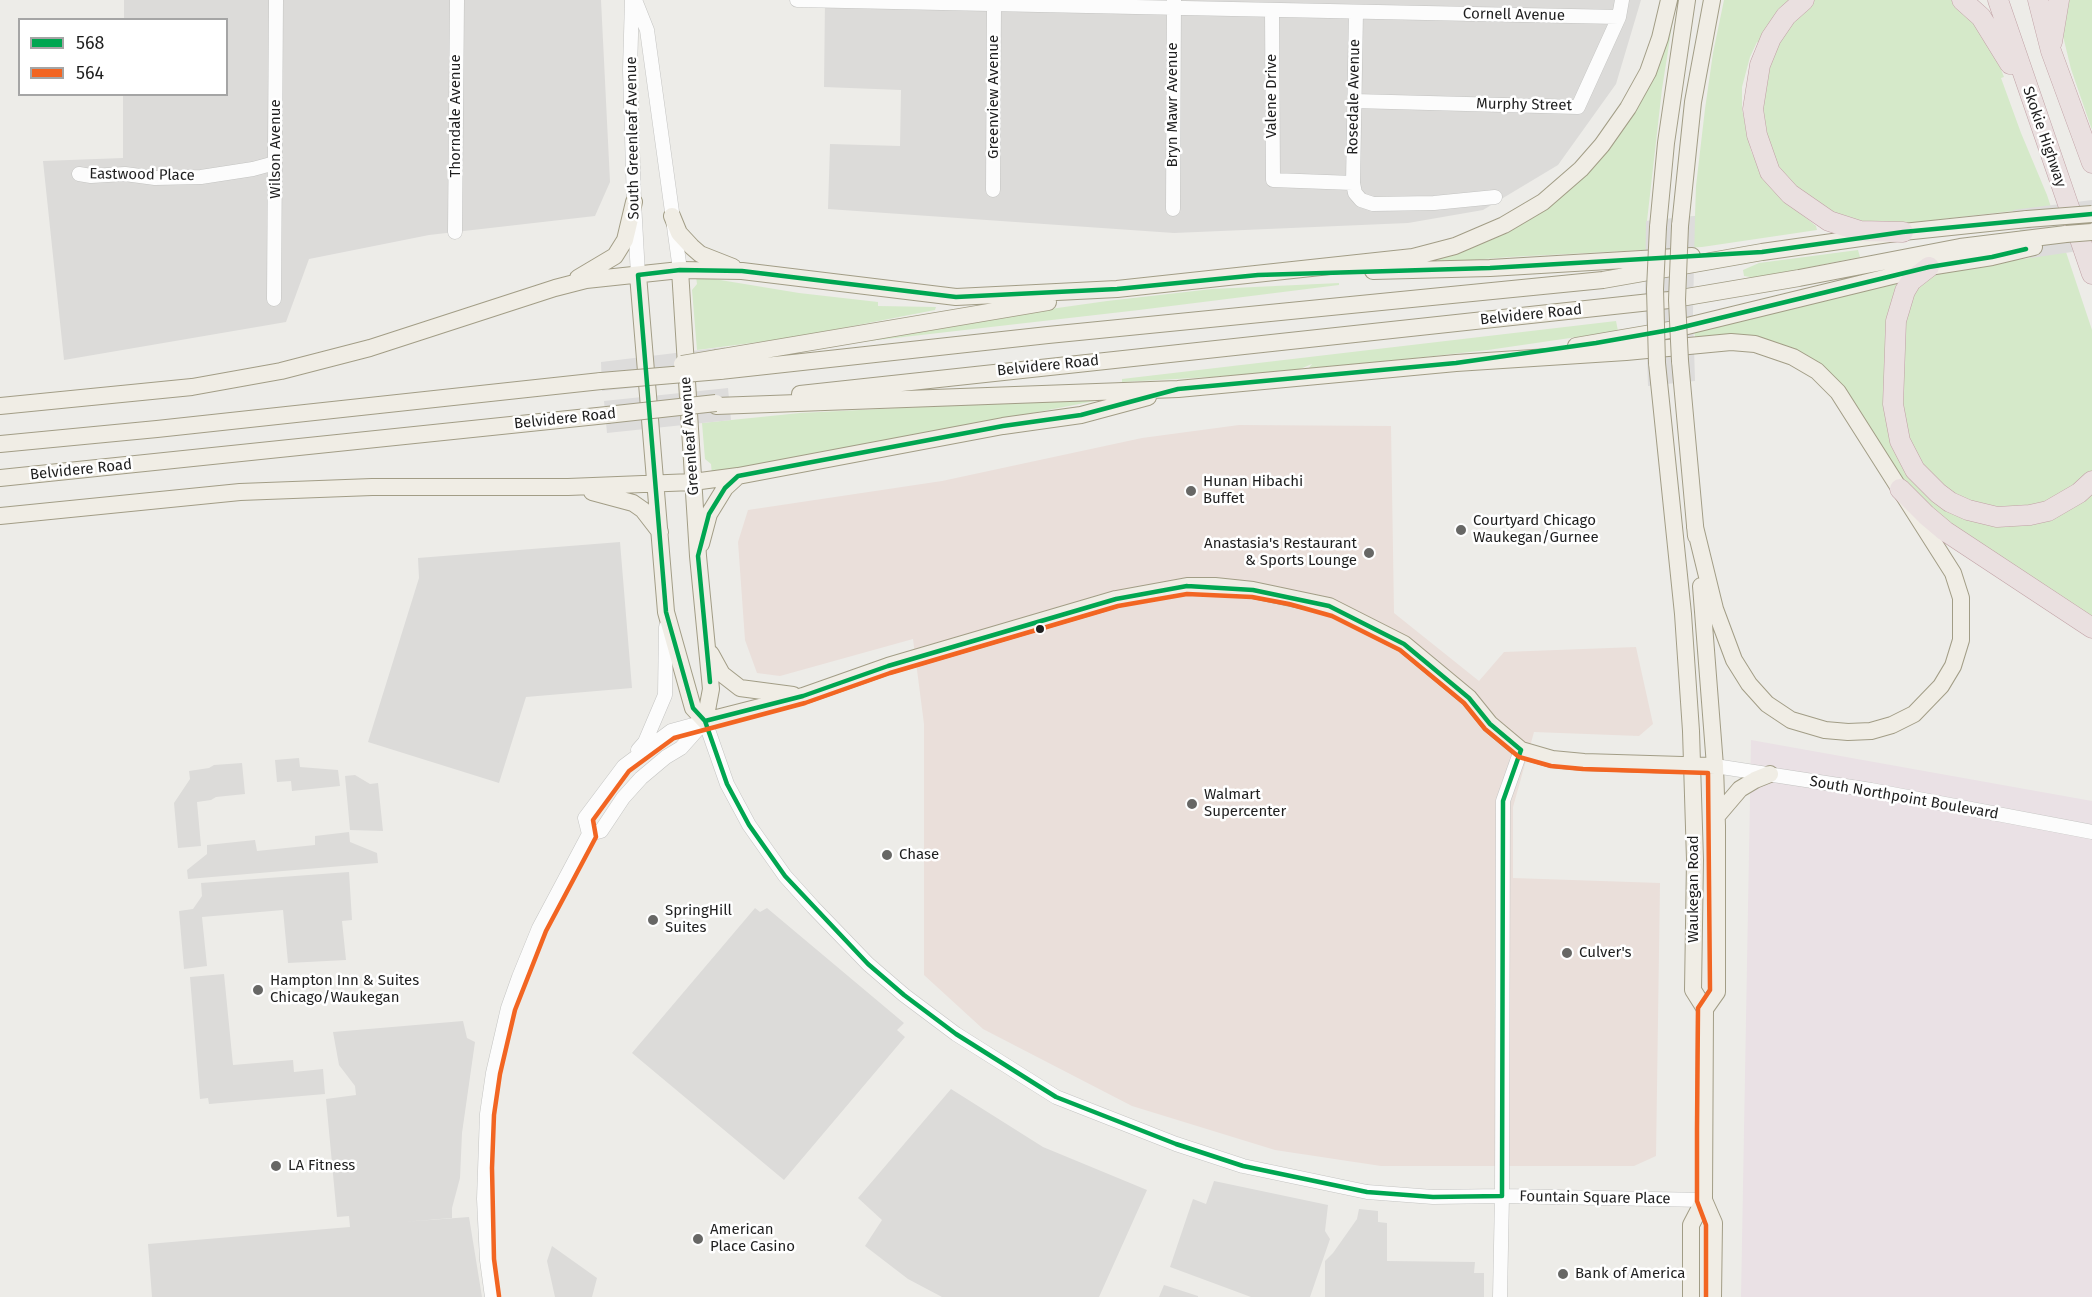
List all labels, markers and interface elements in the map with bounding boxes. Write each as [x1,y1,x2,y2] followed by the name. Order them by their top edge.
[1463,5,1565,25] street label: Cornell Avenue
[18,18,228,96] legend
[76,32,105,54] text: 568
[985,35,1003,159] street label: Greenview Avenue
[1344,39,1364,155] street label: Rosedale Avenue
[1164,42,1182,168] street label: Bryn Mawr Avenue
[447,54,465,178] street label: Thorndale Avenue
[1263,54,1281,138] street label: Valene Drive
[623,56,643,220] street label: South Greenleaf Avenue
[76,62,104,84] text: 564
[2018,84,2070,190] street label: Skokie Highway
[1476,95,1572,115] street label: Murphy Street
[267,99,285,199] street label: Wilson Avenue
[89,165,195,185] street label: Eastwood Place
[1479,301,1583,329] street label: Belvidere Road
[996,352,1100,380] street label: Belvidere Road
[677,376,703,496] street label: Greenleaf Avenue
[513,405,617,433] street label: Belvidere Road
[29,456,133,484] street label: Belvidere Road
[1203,473,1303,508] place label: Hunan Hibachi Buffet
[1184,484,1198,498] marker: Hunan Hibachi Buffet
[1473,512,1599,547] place label: Courtyard Chicago Waukegan/Gurnee
[1454,523,1468,537] marker: Courtyard Chicago Waukegan/Gurnee
[1204,535,1357,570] place label: Anastasia's Restaurant & Sports Lounge
[1362,546,1376,560] marker: Anastasia's Restaurant & Sports Lounge
[1034,623,1046,635] unlabelled marker
[1808,773,2000,823] street label: South Northpoint Boulevard
[1204,786,1286,821] place label: Walmart Supercenter
[1185,797,1199,811] marker: Walmart Supercenter
[1685,835,1703,943] street label: Waukegan Road
[899,846,939,864] place label: Chase
[880,848,894,862] marker: Chase
[665,902,732,937] place label: SpringHill Suites
[646,913,660,927] marker: SpringHill Suites
[1579,944,1632,962] place label: Culver's
[1560,946,1574,960] marker: Culver's
[270,972,419,1007] place label: Hampton Inn & Suites Chicago/Waukegan
[251,983,265,997] marker: Hampton Inn & Suites Chicago/Waukegan
[288,1157,355,1175] place label: LA Fitness
[269,1159,283,1173] marker: LA Fitness
[1519,1188,1671,1208] street label: Fountain Square Place
[710,1221,795,1256] place label: American Place Casino
[691,1232,705,1246] marker: American Place Casino
[1575,1265,1685,1283] place label: Bank of America
[1556,1267,1570,1281] marker: Bank of America

